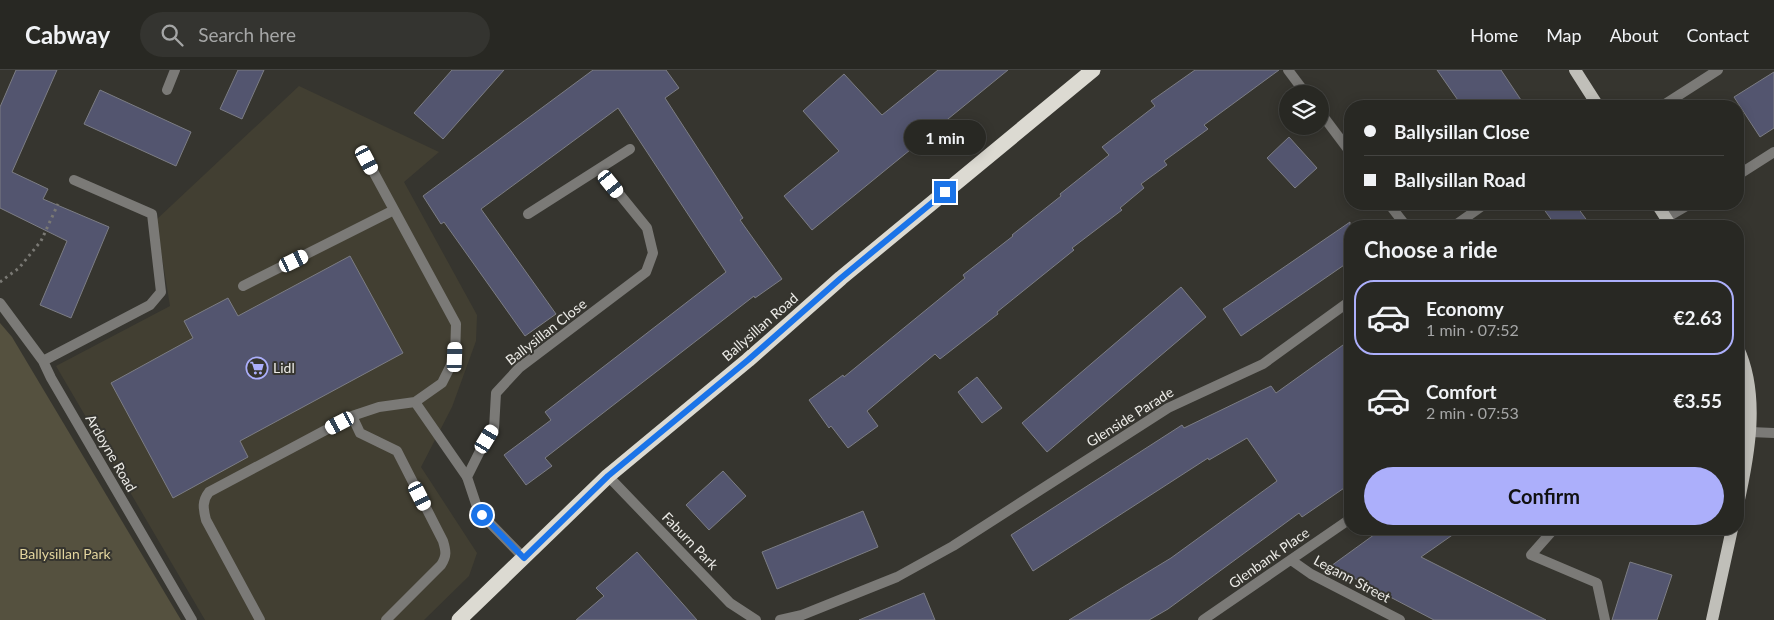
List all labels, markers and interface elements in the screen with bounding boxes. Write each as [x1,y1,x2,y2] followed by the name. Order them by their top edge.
[140,12,490,57] search box
[25,20,110,49] text: Cabway
[158,21,186,49] icon: search
[198,23,296,46] text: Search here
[1470,24,1518,46] text: Home
[1546,24,1582,46] text: Map
[1610,24,1659,46] text: About
[1687,24,1749,46] text: Contact
[1279,85,1329,135] map controls
[1279,85,1329,135] button: layers
[904,119,986,154] callout: 1 min
[1394,120,1530,143] text: Ballysillan Close
[925,128,965,147] text: 1 min
[353,143,380,177] car
[595,168,626,200] car
[1394,168,1526,191] text: Ballysillan Road
[934,181,956,203] route end
[1364,236,1498,263] text: Choose a ride
[277,248,310,274] car
[718,289,801,364] street label: Ballysillan Road
[502,295,590,368] street label: Ballysillan Close
[1366,295,1411,340] icon: car
[1426,297,1504,320] text: Economy
[1673,306,1722,329] text: €2.63
[1426,320,1519,339] text: 1 min · 07:52
[446,342,463,372] car
[245,356,269,380] supermarket icon: Lidl
[273,359,295,376] place label: Lidl
[1366,378,1411,423] icon: car
[1426,380,1497,403] text: Comfort
[1083,383,1176,450] street label: Glenside Parade
[1673,389,1722,412] text: €3.55
[1426,403,1519,422] text: 2 min · 07:53
[323,409,356,437] car
[82,411,141,495] street label: Ardoyne Road
[472,422,501,456] car
[1364,467,1724,525] button: Confirm
[406,479,433,513] car
[471,504,493,526] route start
[659,508,723,574] street label: Faburn Park
[1225,524,1312,592] street label: Glenbank Place
[19,545,112,562] park label: Ballysillan Park
[1311,551,1393,606] street label: Legann Street

